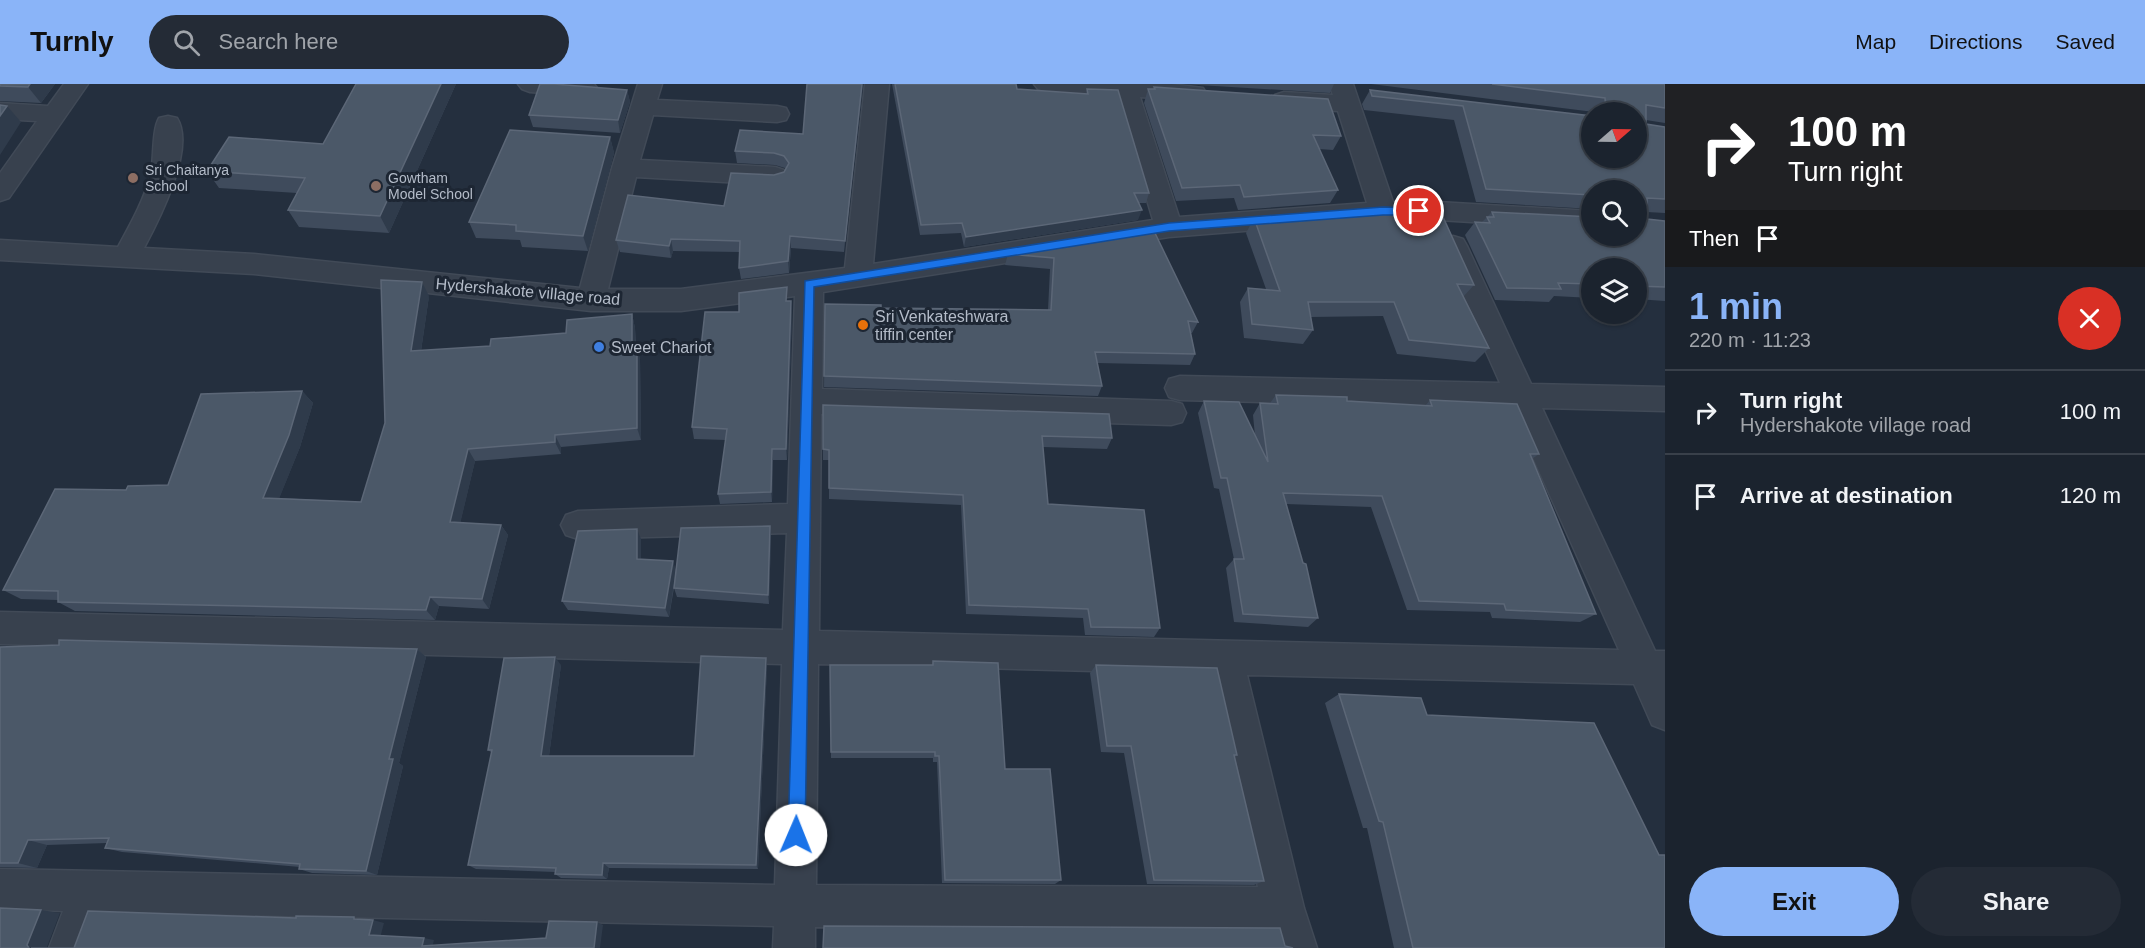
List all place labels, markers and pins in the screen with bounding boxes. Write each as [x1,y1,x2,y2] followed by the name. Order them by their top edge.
[145,162,229,194] place label: Sri Chaitanya School
[388,170,473,202] place label: Gowtham Model School
[126,171,140,185] marker: Sri Chaitanya School
[369,179,383,193] marker: Gowtham Model School
[1393,185,1444,236] pin
[875,308,1009,343] place label: Sri Venkateshwara tiffin center
[856,318,870,332] marker: Sri Venkateshwara tiffin center
[611,339,712,356] place label: Sweet Chariot
[592,340,606,354] marker: Sweet Chariot

